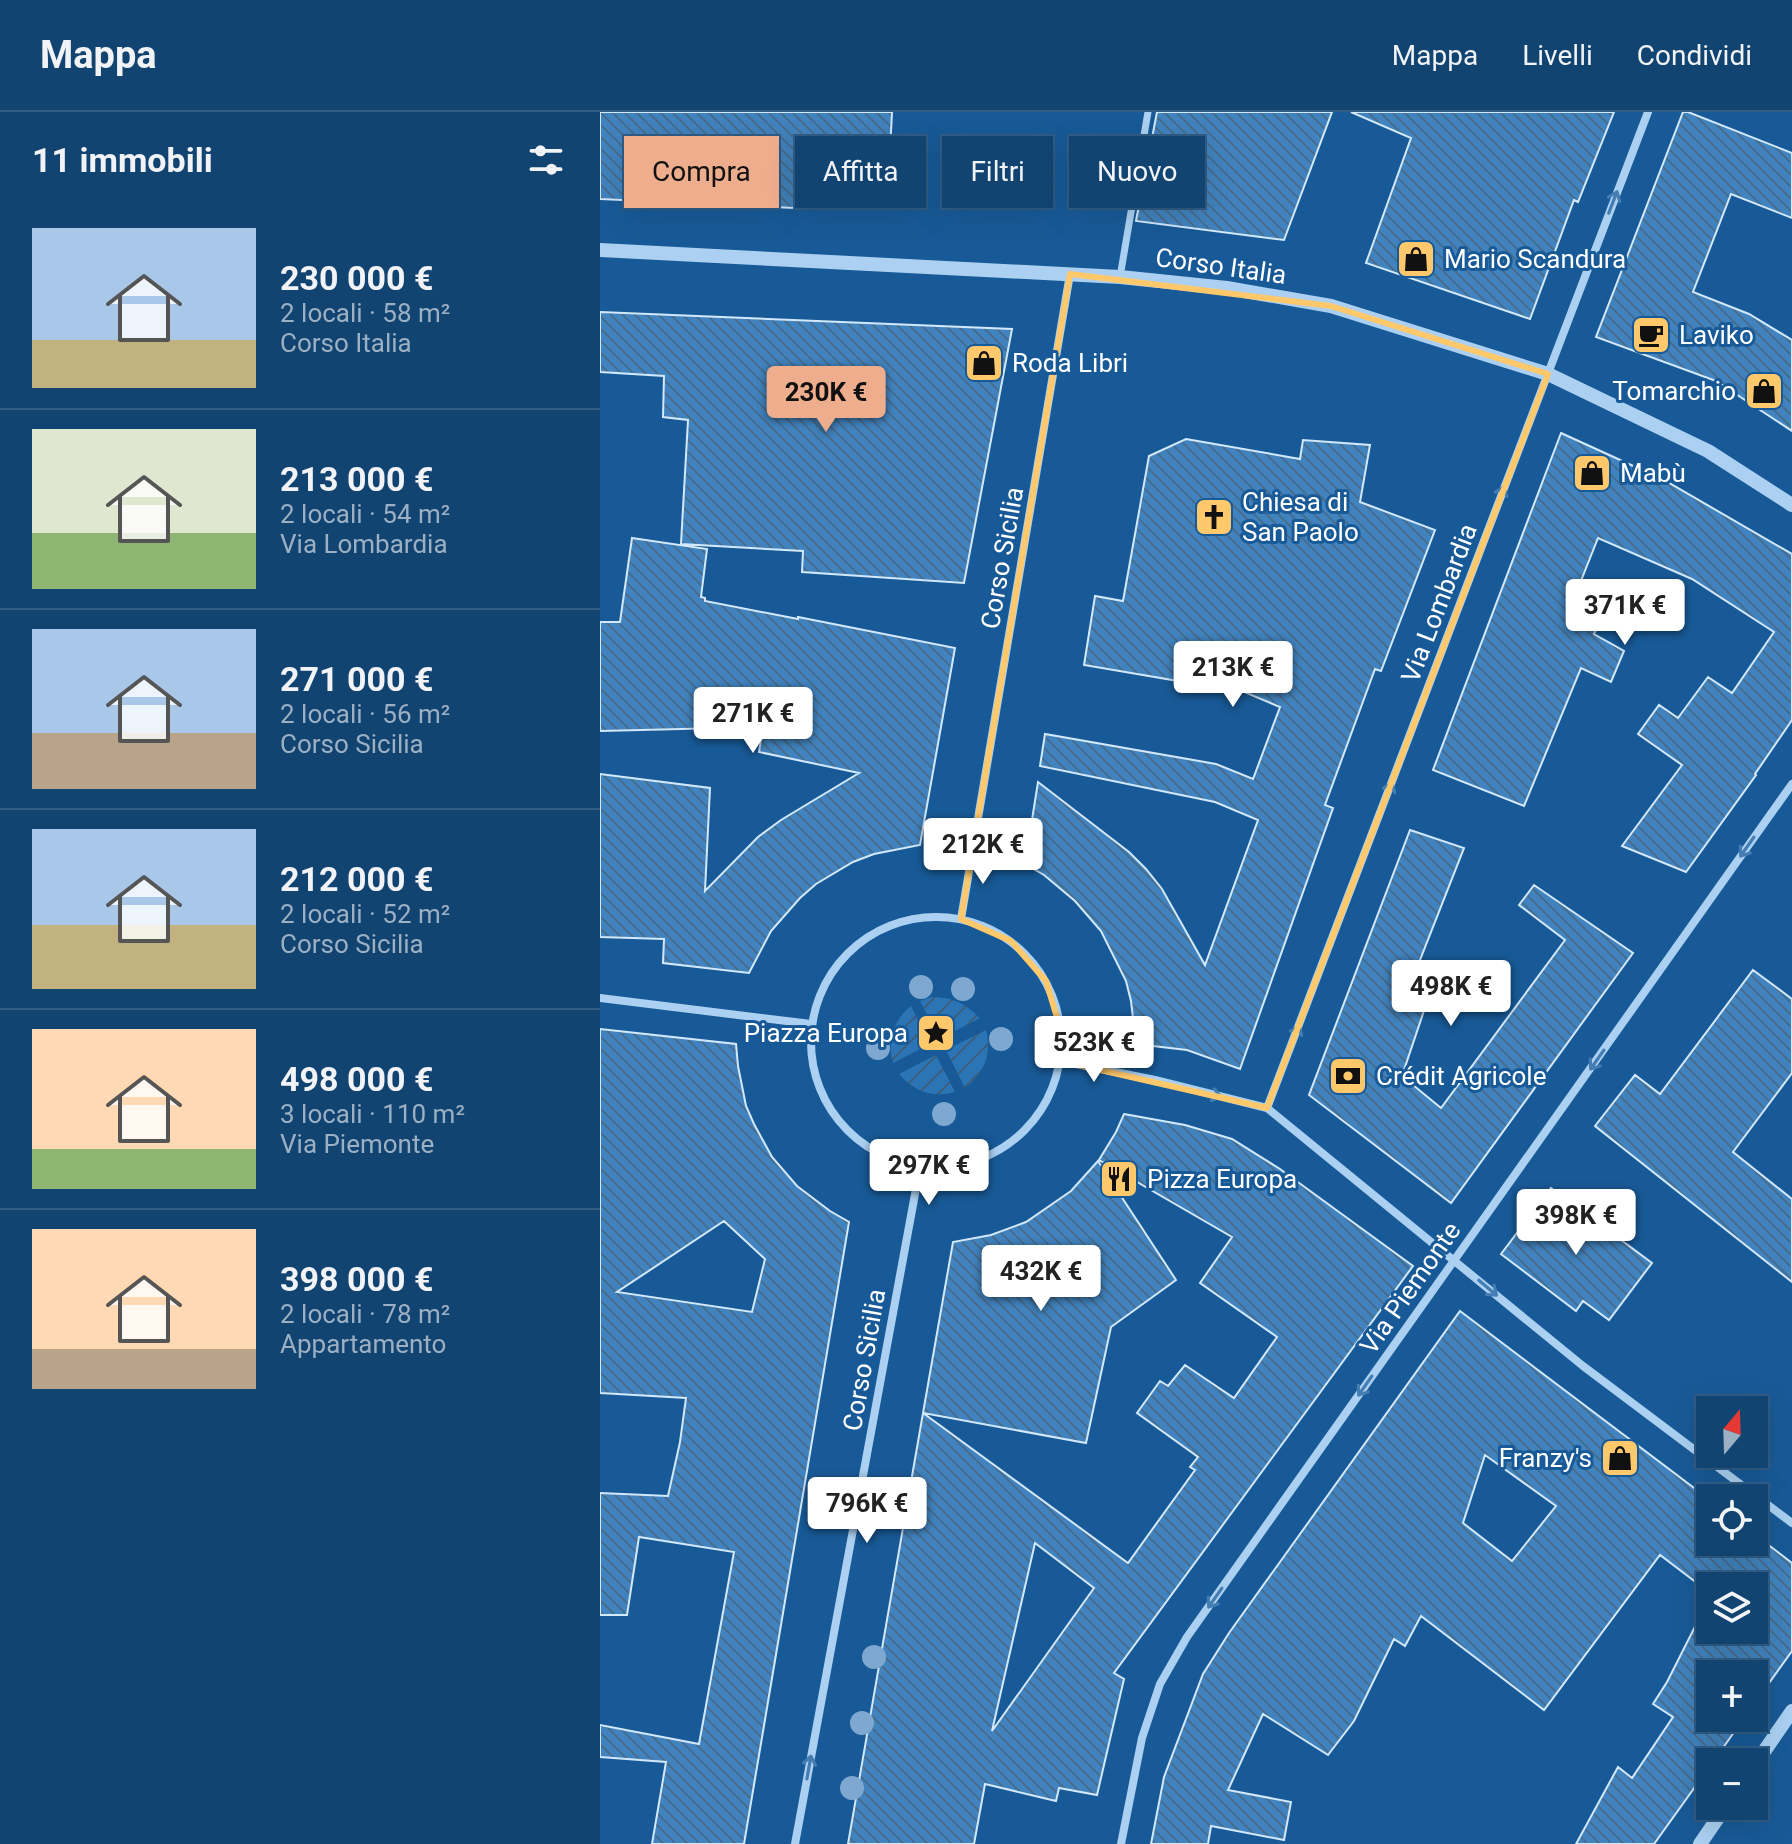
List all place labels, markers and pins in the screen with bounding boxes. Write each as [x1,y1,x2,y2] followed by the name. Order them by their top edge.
[1395,238,1437,280] shop icon: Mario Scandura
[1444,244,1626,274] place label: Mario Scandura
[1630,314,1672,356] cafe icon: Laviko
[1679,320,1754,350] place label: Laviko
[963,342,1005,384] shop icon: Roda Libri
[1012,348,1128,378] place label: Roda Libri
[761,366,891,434] pin: 230K €
[1743,370,1785,412] shop icon: Tomarchio
[1612,376,1736,406] place label: Tomarchio
[1571,452,1613,494] shop icon: Mabù
[1620,458,1686,488] place label: Mabù
[1242,487,1359,547] place label: Chiesa di San Paolo
[1193,496,1235,538] church icon: Chiesa di San Paolo
[1560,579,1690,647] pin: 371K €
[1168,641,1298,709] pin: 213K €
[688,687,818,755] pin: 271K €
[918,818,1048,886] pin: 212K €
[1386,960,1516,1028] pin: 498K €
[915,1012,957,1054] place icon: Piazza Europa
[1029,1016,1159,1084] pin: 523K €
[744,1018,908,1048] place label: Piazza Europa
[1327,1055,1369,1097] bank icon: Crédit Agricole
[1376,1061,1546,1091] place label: Crédit Agricole
[864,1139,994,1207] pin: 297K €
[1098,1158,1140,1200] restaurant icon: Pizza Europa
[1147,1164,1297,1194] place label: Pizza Europa
[1511,1189,1641,1257] pin: 398K €
[976,1245,1106,1313] pin: 432K €
[1599,1437,1641,1479] shop icon: Franzy's
[1499,1443,1592,1473] place label: Franzy's
[802,1477,932,1545] pin: 796K €

